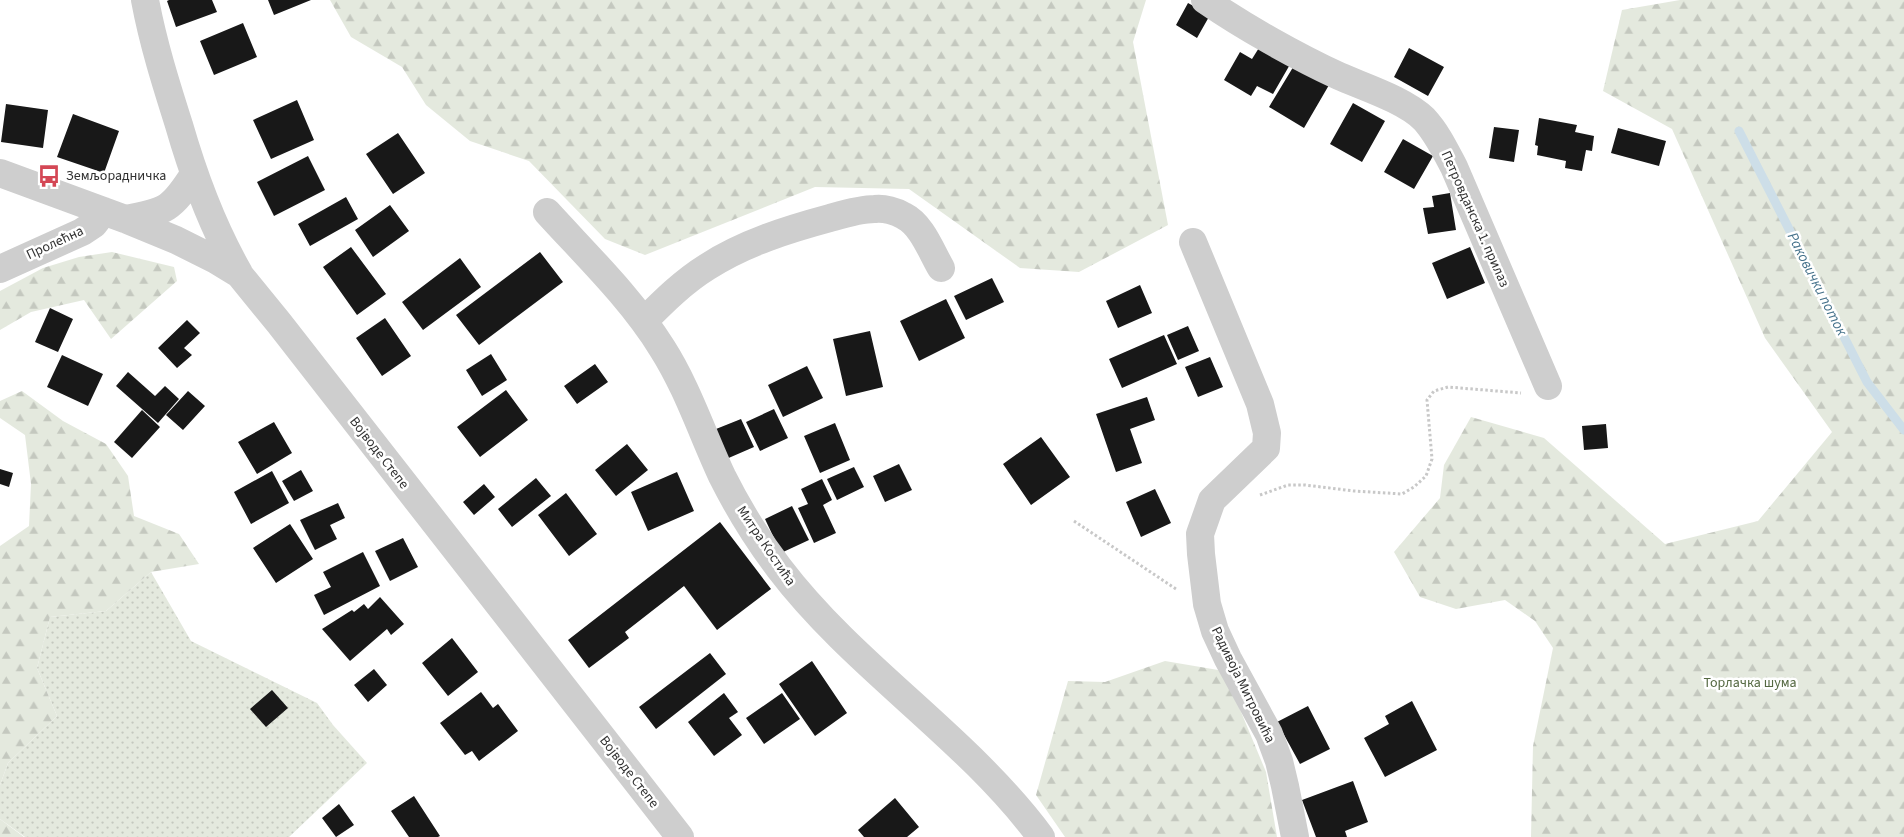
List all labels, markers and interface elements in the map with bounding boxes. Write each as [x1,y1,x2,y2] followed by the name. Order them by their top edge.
[1436,147,1514,291] street label: Петровданска 1. прилаз
[36,163,62,189] bus stop icon: Земљорадничка
[66,166,166,186] place label: Земљорадничка
[23,221,87,265] street label: Пролећна
[1782,229,1853,340] water label: Раковички поток
[344,413,414,493] street label: Војводе Степе
[732,502,800,590] street label: Митра Костића
[1206,623,1280,747] street label: Радивоја Митровића
[1703,673,1797,693] park label: Торлачка шума
[594,732,664,812] street label: Војводе Степе

